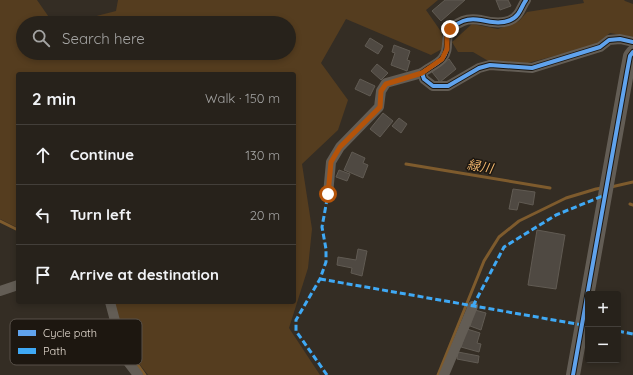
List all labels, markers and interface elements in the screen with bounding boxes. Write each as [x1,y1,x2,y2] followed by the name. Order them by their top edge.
[16,16,296,60] search box
[441,20,459,38] route end
[30,27,52,49] icon: search
[62,29,145,48] text: Search here
[32,88,76,109] text: 2 min
[205,90,280,106] text: Walk · 150 m
[32,144,54,166] icon: ahead
[70,145,134,164] text: Continue
[245,147,280,163] text: 130 m
[466,156,496,176] water label: 緑川
[319,185,337,203] route start
[32,204,54,226] icon: left
[70,205,132,224] text: Turn left
[250,207,280,223] text: 20 m
[32,264,54,286] icon: arrive
[70,265,219,284] text: Arrive at destination
[585,291,621,363] map controls
[585,291,621,327] button: +
[10,319,142,365] legend
[43,326,97,340] text: Cycle path
[585,327,621,363] button: −
[43,344,66,358] text: Path

